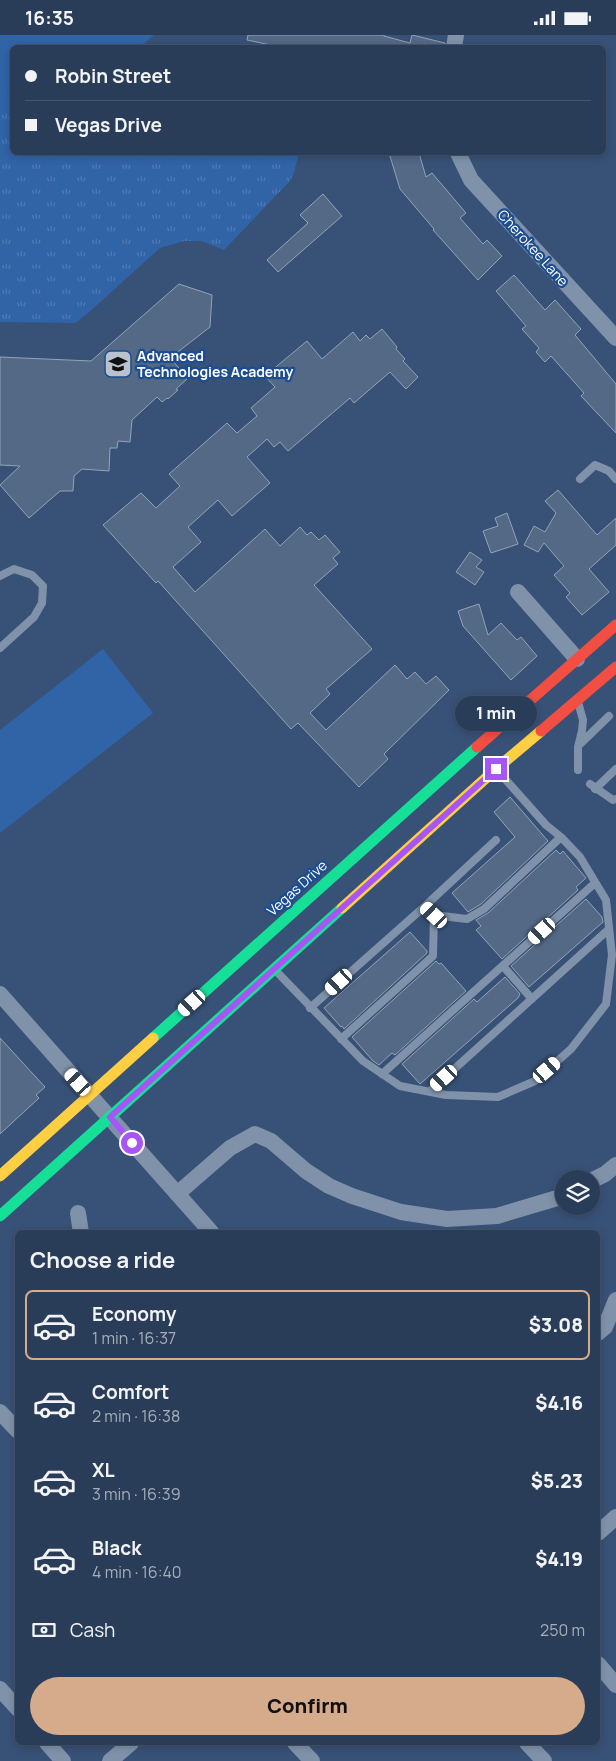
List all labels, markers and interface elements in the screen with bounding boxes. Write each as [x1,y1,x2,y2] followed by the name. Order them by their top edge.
[25,5,74,31] text: 16:35
[55,63,171,89] text: Robin Street
[55,112,162,138] text: Vegas Drive
[494,205,573,290] street label: Cherokee Lane
[137,346,293,381] place label: Advanced Technologies Academy
[103,349,133,379] school or university icon: Advanced Technologies Academy
[455,697,537,731] callout: 1 min
[476,702,516,724] text: 1 min
[485,758,507,780] route end
[263,856,331,920] street label: Vegas Drive
[417,899,450,931] car
[525,915,558,947] car
[322,966,355,998] car
[175,987,208,1019] car
[530,1054,563,1086] car
[427,1062,460,1094] car
[62,1066,93,1098] car
[121,1132,143,1154] route start
[555,1170,600,1215] map controls
[555,1170,600,1215] button: layers
[30,1245,175,1275] text: Choose a ride
[92,1301,176,1327] text: Economy
[32,1303,77,1348] icon: car
[529,1312,583,1338] text: $3.08
[92,1327,176,1349] text: 1 min · 16:37
[92,1379,169,1405] text: Comfort
[32,1381,77,1426] icon: car
[535,1390,583,1416] text: $4.16
[92,1405,180,1427] text: 2 min · 16:38
[92,1457,115,1483] text: XL
[32,1459,77,1504] icon: car
[531,1468,583,1494] text: $5.23
[92,1483,181,1505] text: 3 min · 16:39
[92,1535,141,1561] text: Black
[32,1537,77,1582] icon: car
[535,1546,583,1572] text: $4.19
[92,1561,182,1583] text: 4 min · 16:40
[30,1616,58,1644] icon: cash
[70,1617,115,1643] text: Cash
[540,1619,585,1641] text: 250 m
[30,1677,585,1735] button: Confirm

